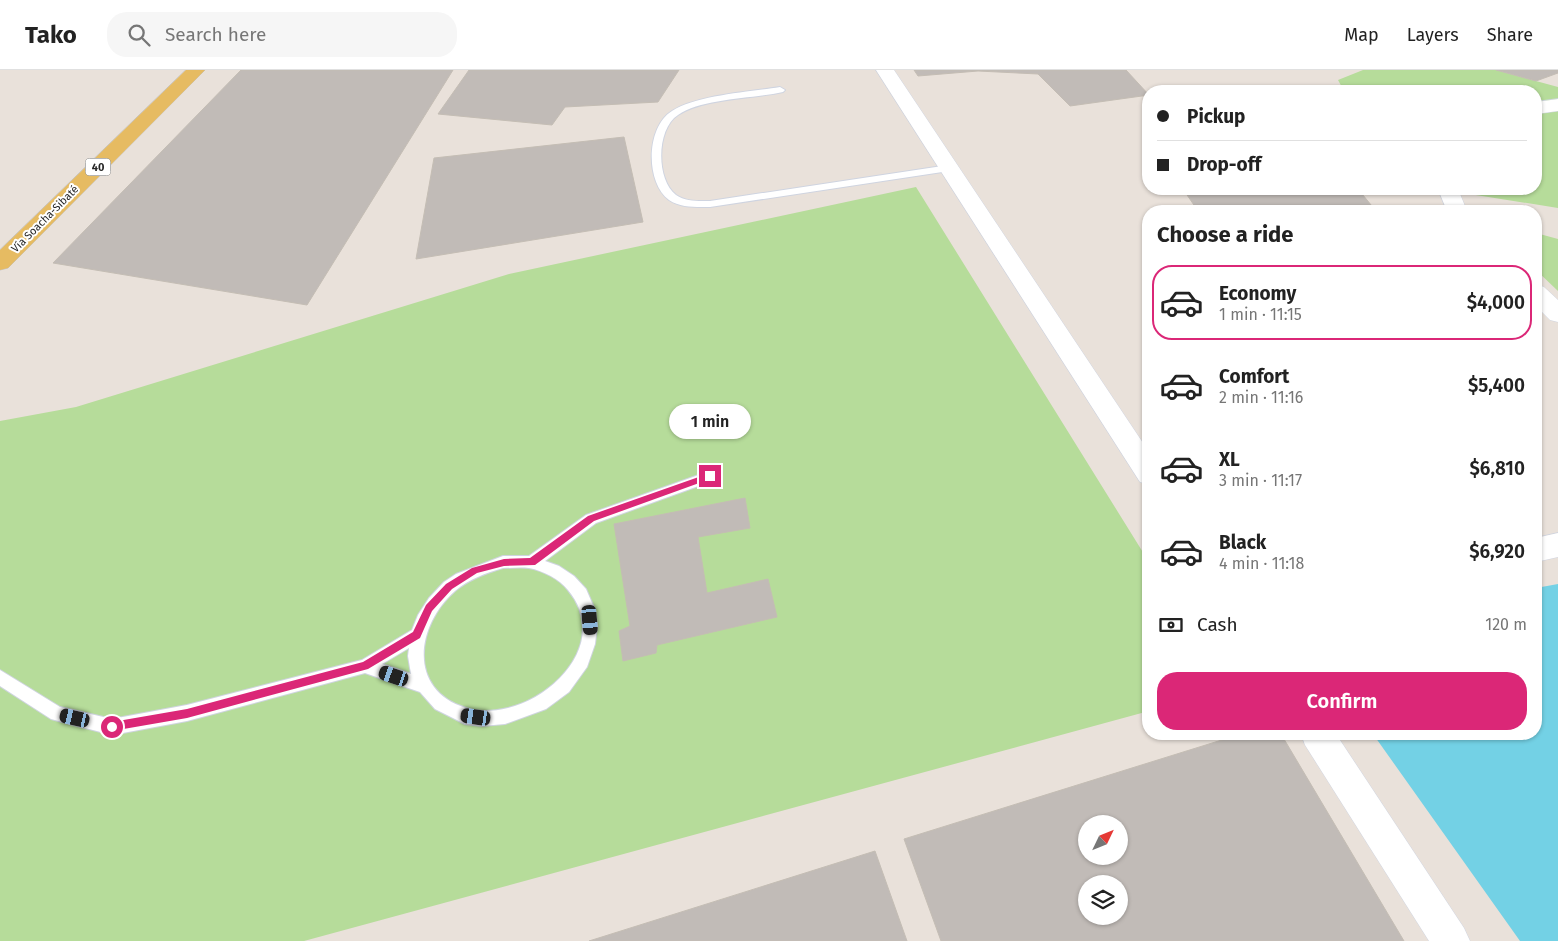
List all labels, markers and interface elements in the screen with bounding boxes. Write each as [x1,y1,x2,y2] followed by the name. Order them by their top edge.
[107,12,457,57] search box
[25,21,77,49] text: Tako
[125,21,153,49] icon: search
[165,23,266,46] text: Search here
[1344,24,1379,46] text: Map
[1407,24,1459,46] text: Layers
[1487,24,1533,46] text: Share
[1187,105,1245,128] text: Pickup
[1187,153,1261,176] text: Drop-off
[86,158,110,175] road number: 40
[9,183,81,255] street label: Vía Soacha-Sibaté
[1157,221,1293,248] text: Choose a ride
[1159,280,1204,325] icon: car
[1219,282,1296,305] text: Economy
[1467,291,1525,314] text: $4,000
[1219,305,1302,324] text: 1 min · 11:15
[1159,363,1204,408] icon: car
[1219,365,1289,388] text: Comfort
[1468,374,1525,397] text: $5,400
[1219,388,1303,407] text: 2 min · 11:16
[669,404,751,438] callout: 1 min
[691,412,729,431] text: 1 min
[1159,446,1204,491] icon: car
[1219,448,1240,471] text: XL
[1470,457,1525,480] text: $6,810
[699,465,721,487] route end
[1219,471,1302,490] text: 3 min · 11:17
[1159,529,1204,574] icon: car
[1219,531,1266,554] text: Black
[1469,540,1525,563] text: $6,920
[1219,554,1304,573] text: 4 min · 11:18
[581,604,598,636] car
[1157,611,1185,639] icon: cash
[1197,613,1238,636] text: Cash
[1485,615,1527,634] text: 120 m
[377,664,410,688] car
[1157,672,1527,730] button: Confirm
[58,707,91,729] car
[460,707,491,727] car
[101,716,123,738] route start
[1078,815,1128,865] north arrow
[1078,815,1128,925] map controls
[1078,875,1128,925] button: layers

